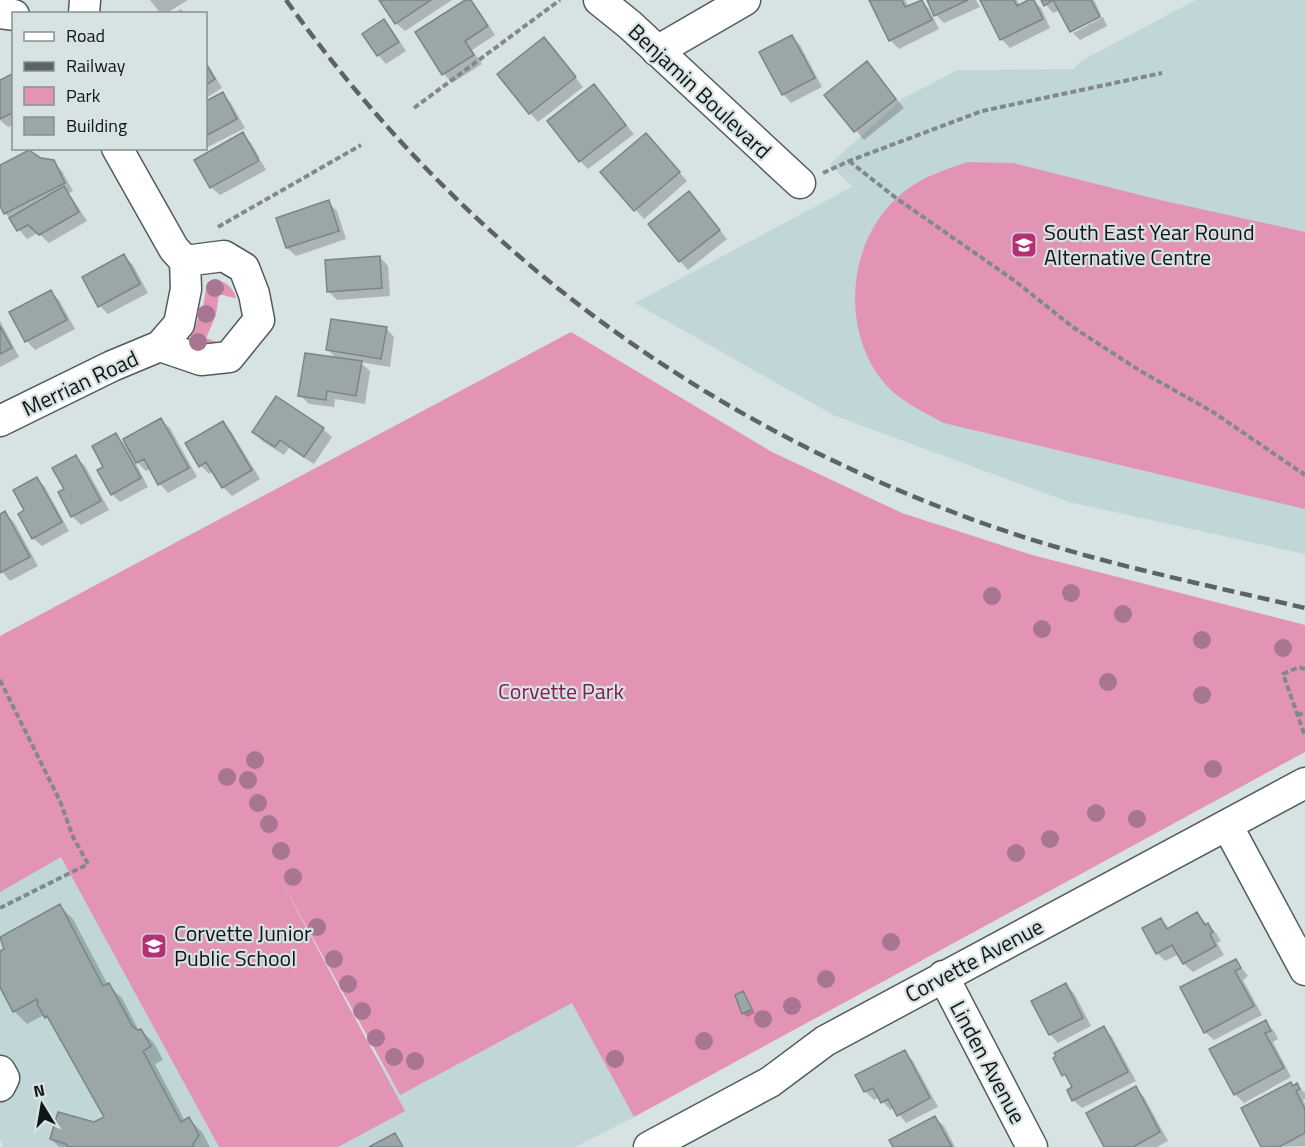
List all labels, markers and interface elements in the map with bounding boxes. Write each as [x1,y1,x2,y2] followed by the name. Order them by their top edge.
[12,12,207,150] legend
[621,15,779,167] street label: Benjamin Boulevard
[66,22,105,49] text: Road
[66,52,126,79] text: Railway
[66,82,101,109] text: Park
[66,112,127,139] text: Building
[1044,215,1255,274] place label: South East Year Round Alternative Centre
[1009,230,1039,260] school or university icon: South East Year Round Alternative Centre
[16,341,144,425] street label: Merrian Road
[498,674,624,708] park label: Corvette Park
[899,909,1049,1011] street label: Corvette Avenue
[174,916,312,975] place label: Corvette Junior Public School
[139,931,169,961] school or university icon: Corvette Junior Public School
[941,994,1035,1130] street label: Linden Avenue
[12,1075,72,1135] north arrow
[31,1077,47,1103] text: N

